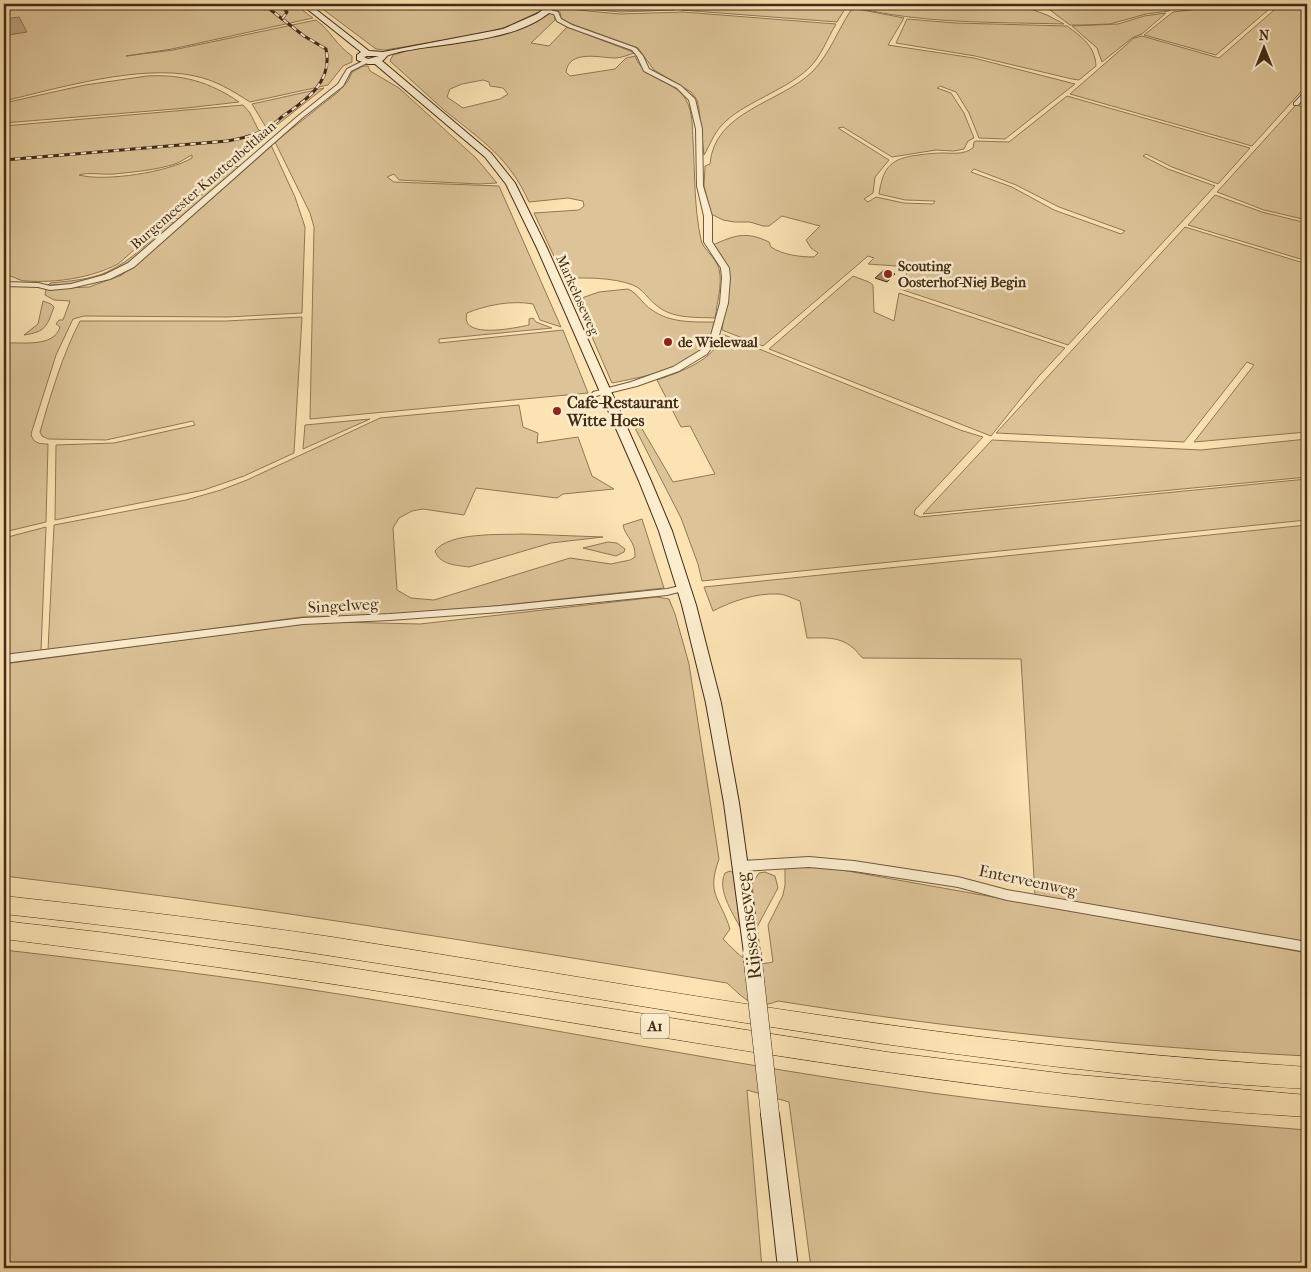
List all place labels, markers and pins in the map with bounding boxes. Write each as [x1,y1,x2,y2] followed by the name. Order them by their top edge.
[898,258,1027,291] place label: Scouting Oosterhof-Niej Begin
[882,268,894,280] marker: Scouting Oosterhof-Niej Begin
[678,334,758,351] place label: de Wielewaal
[662,336,674,348] marker: de Wielewaal
[566,393,679,430] place label: Cafe-Restaurant Witte Hoes
[551,405,563,417] marker: Cafe-Restaurant Witte Hoes

